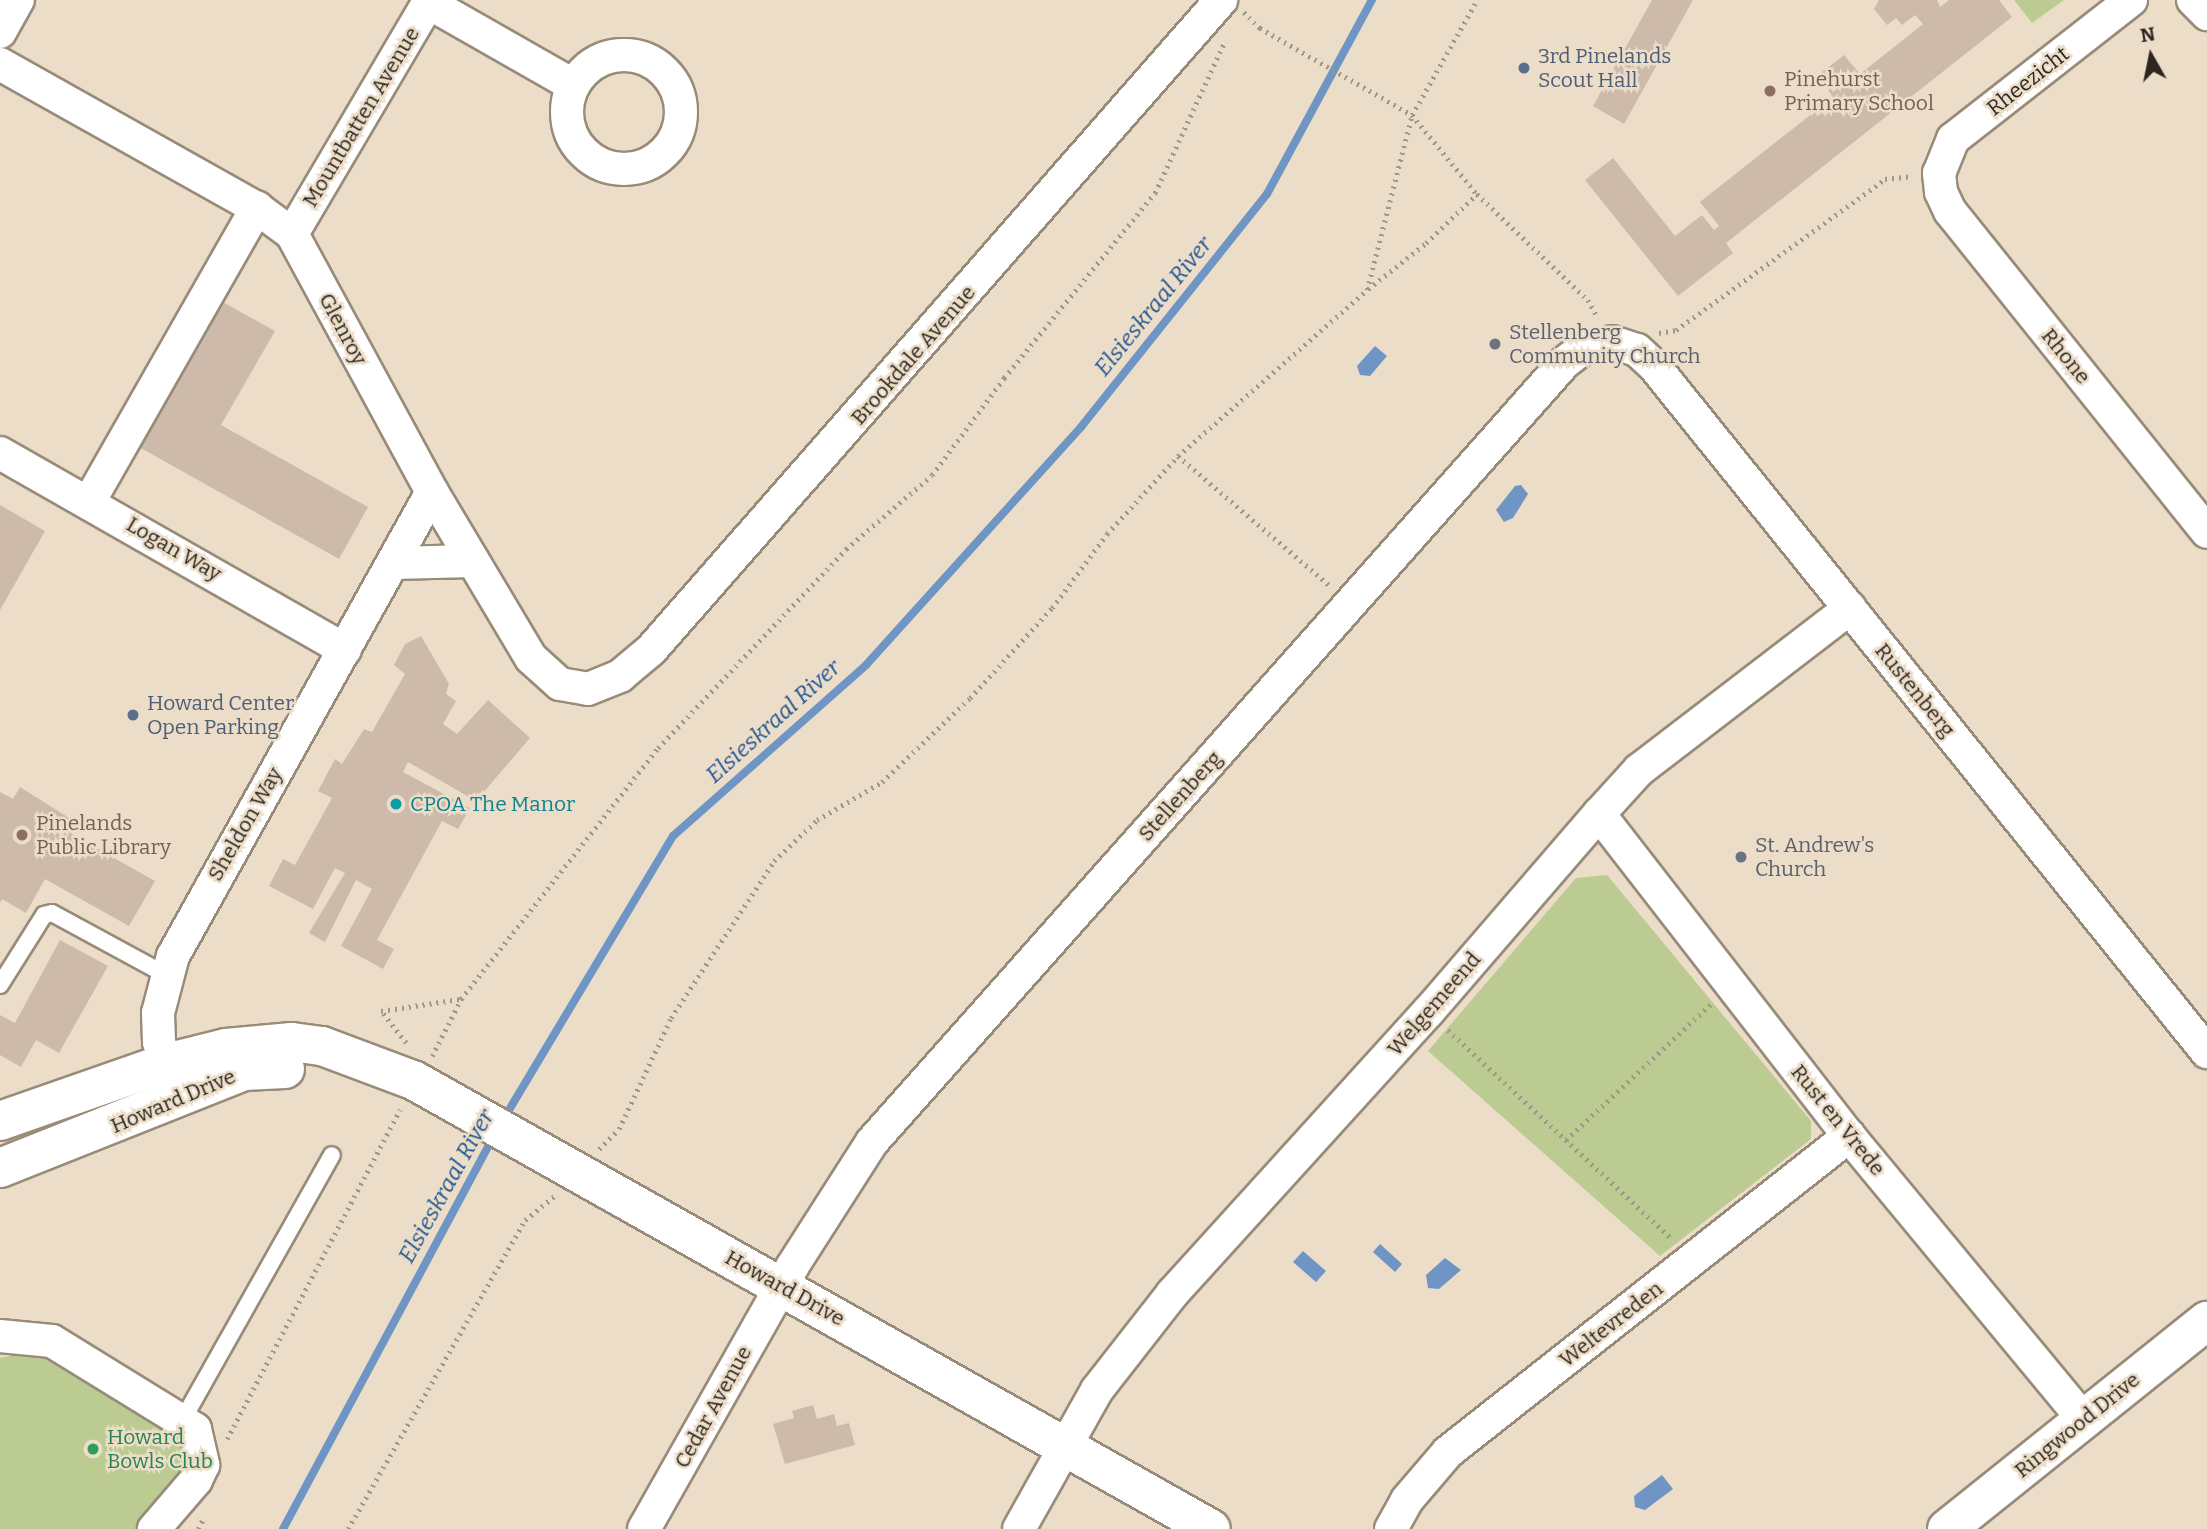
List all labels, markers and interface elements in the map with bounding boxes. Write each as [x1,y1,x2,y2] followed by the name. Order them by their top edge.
[2116,21,2186,91] north arrow
[297,22,425,212] street label: Mountbatten Avenue
[2139,22,2157,47] text: N
[1982,41,2074,121] street label: Rheezicht
[1538,43,1671,93] place label: 3rd Pinelands Scout Hall
[1516,60,1532,76] marker: 3rd Pinelands Scout Hall
[1784,66,1934,116] place label: Pinehurst Primary School
[1762,83,1778,99] marker: Pinehurst Primary School
[1088,231,1218,381] water label: Elsieskraal River
[846,280,980,430] street label: Brookdale Avenue
[314,289,372,369] street label: Glenroy
[1509,319,1701,369] place label: Stellenberg Community Church
[2036,323,2096,389] street label: Rhone
[1487,336,1503,352] marker: Stellenberg Community Church
[122,512,226,586] street label: Logan Way
[1870,638,1960,742] street label: Rustenberg
[700,653,846,789] water label: Elsieskraal River
[147,690,294,740] place label: Howard Center Open Parking
[125,707,141,723] marker: Howard Center Open Parking
[1133,746,1227,846] street label: Stellenberg
[202,763,288,885] street label: Sheldon Way
[410,791,575,817] place label: CPOA The Manor
[388,796,404,812] marker: CPOA The Manor
[36,810,171,860] place label: Pinelands Public Library
[14,827,30,843] marker: Pinelands Public Library
[1755,832,1874,882] place label: St. Andrew's Church
[1733,849,1749,865] marker: St. Andrew's Church
[1382,947,1486,1061] street label: Welgemeend
[1786,1060,1890,1180] street label: Rust en Vrede
[107,1063,239,1139] street label: Howard Drive
[392,1104,500,1268] water label: Elsieskraal River
[721,1245,849,1331] street label: Howard Drive
[1554,1276,1668,1372] street label: Weltevreden
[669,1342,757,1472] street label: Cedar Avenue
[2009,1367,2145,1483] street label: Ringwood Drive
[107,1424,213,1474] place label: Howard Bowls Club
[85,1441,101,1457] marker: Howard Bowls Club

